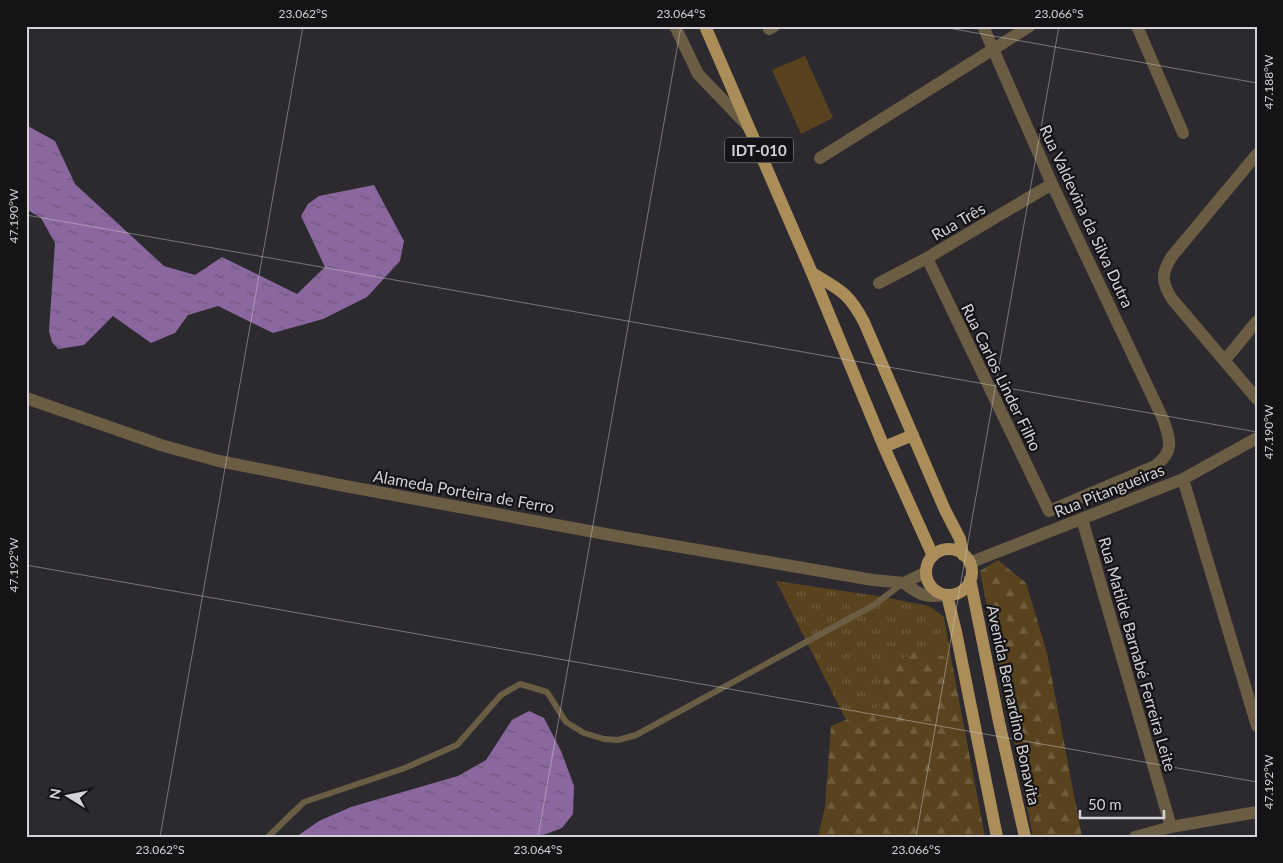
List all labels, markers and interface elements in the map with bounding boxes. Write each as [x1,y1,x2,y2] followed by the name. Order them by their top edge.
[278,6,328,21] text: 23.062°S
[656,6,706,21] text: 23.064°S
[1034,6,1084,21] text: 23.066°S
[1261,54,1276,110] text: 47.188°W
[1036,122,1138,310] street label: Rua Valdevina da Silva Dutra
[725,138,793,162] road number: IDT-010
[6,188,21,244] text: 47.190°W
[928,198,988,244] street label: Rua Três
[958,300,1046,454] street label: Rua Carlos Linder Filho
[1261,404,1276,460] text: 47.190°W
[1051,459,1167,521] street label: Rua Pitangueiras
[372,466,556,516] street label: Alameda Porteira de Ferro
[1095,535,1181,773] street label: Rua Matilde Barnabé Ferreira Leite
[6,537,21,593] text: 47.192°W
[983,603,1045,807] street label: Avenida Bernardino Bonavita
[1261,754,1276,810] text: 47.192°W
[42,770,92,820] north arrow
[45,787,64,800] text: N
[1080,788,1164,820] scale bar
[1088,795,1122,813] text: 50 m
[135,842,185,857] text: 23.062°S
[513,842,563,857] text: 23.064°S
[891,842,941,857] text: 23.066°S

